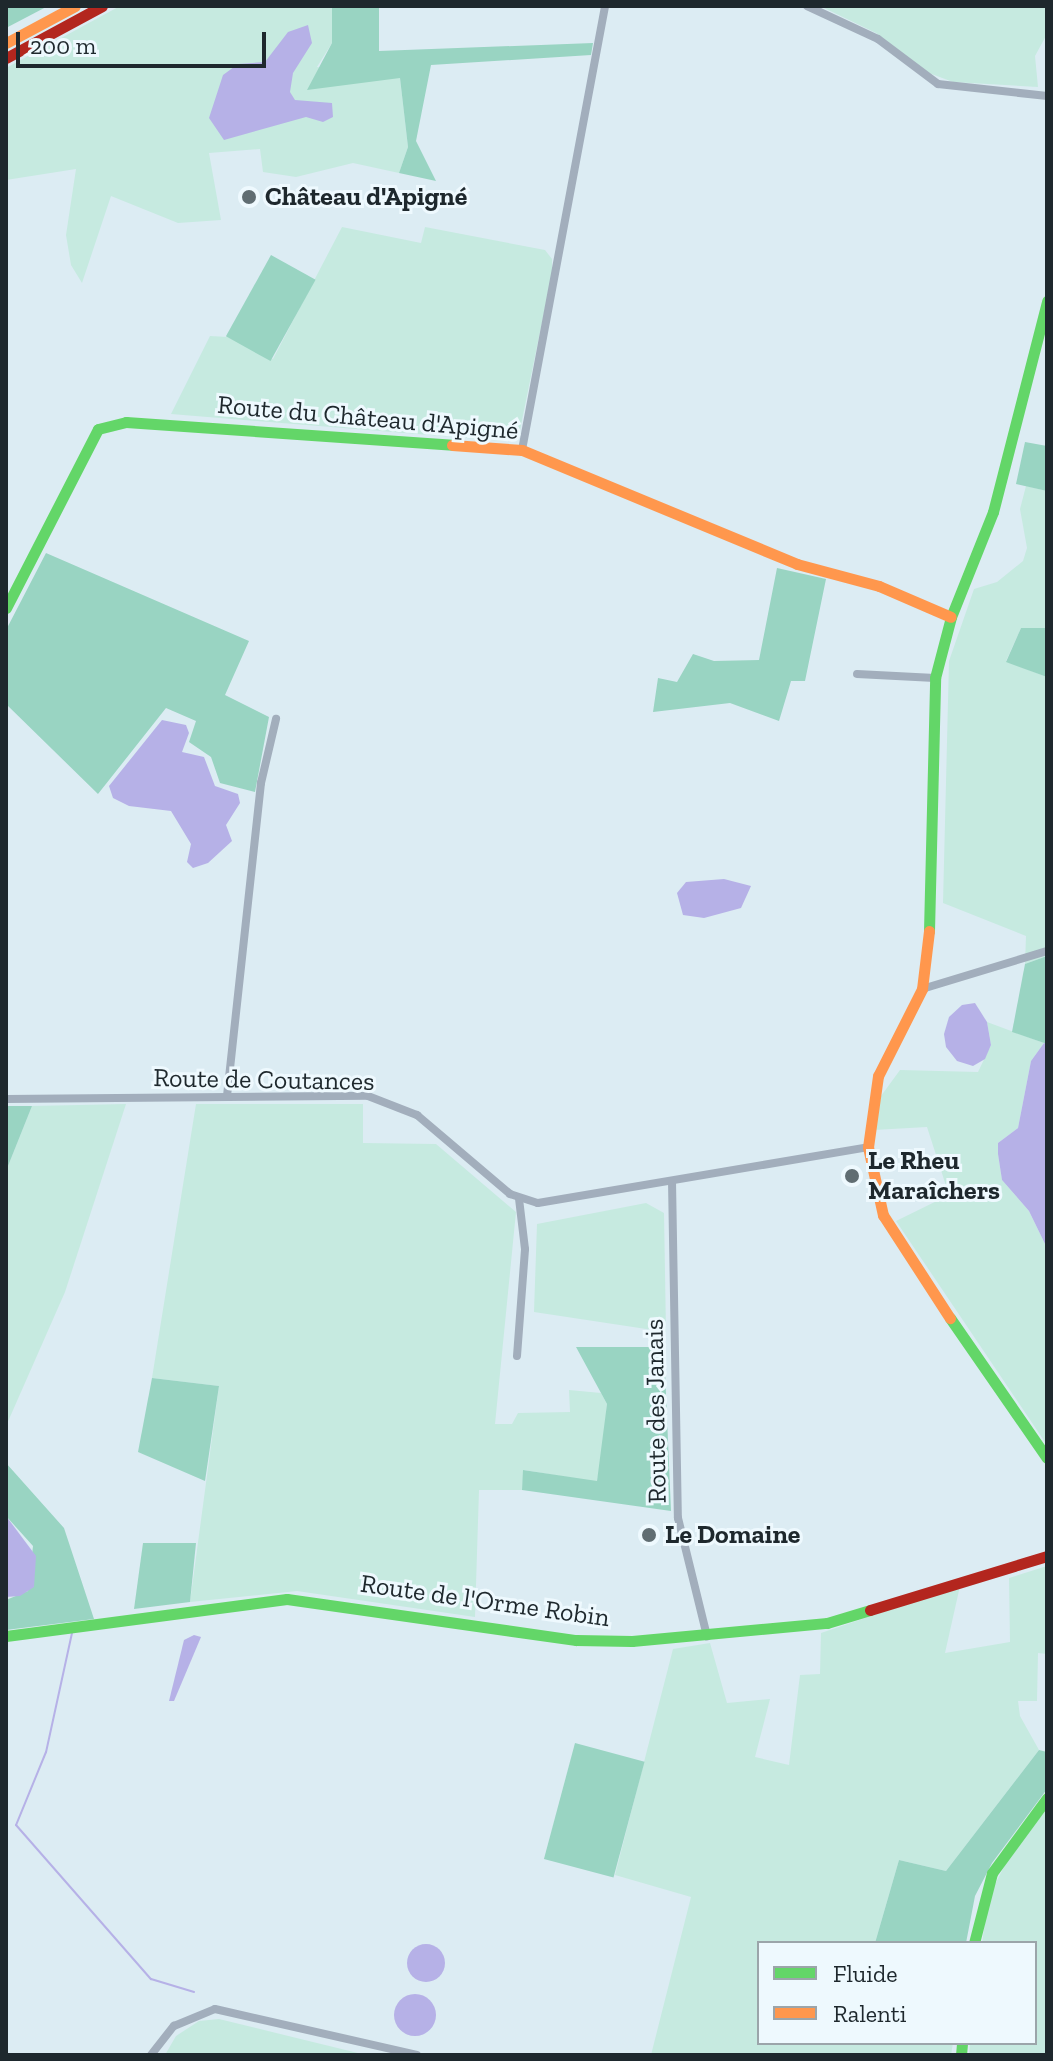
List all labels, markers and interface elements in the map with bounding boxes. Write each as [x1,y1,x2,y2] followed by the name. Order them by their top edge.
[20,16,270,66] scale bar
[30,31,96,60] text: 200 m
[265,181,467,213] place label: Château d'Apigné
[240,188,258,206] marker: Château d'Apigné
[216,389,520,447] street label: Route du Château d'Apigné
[153,1062,375,1098] street label: Route de Coutances
[868,1145,1000,1206] place label: Le Rheu Maraîchers
[843,1167,861,1185] marker: Le Rheu Maraîchers
[639,1318,673,1504] street label: Route des Janais
[665,1519,800,1551] place label: Le Domaine
[640,1526,658,1544] marker: Le Domaine
[359,1568,611,1634] street label: Route de l'Orme Robin
[757,1941,1037,2045] legend
[833,1959,897,1988] text: Fluide
[833,1999,906,2028] text: Ralenti

